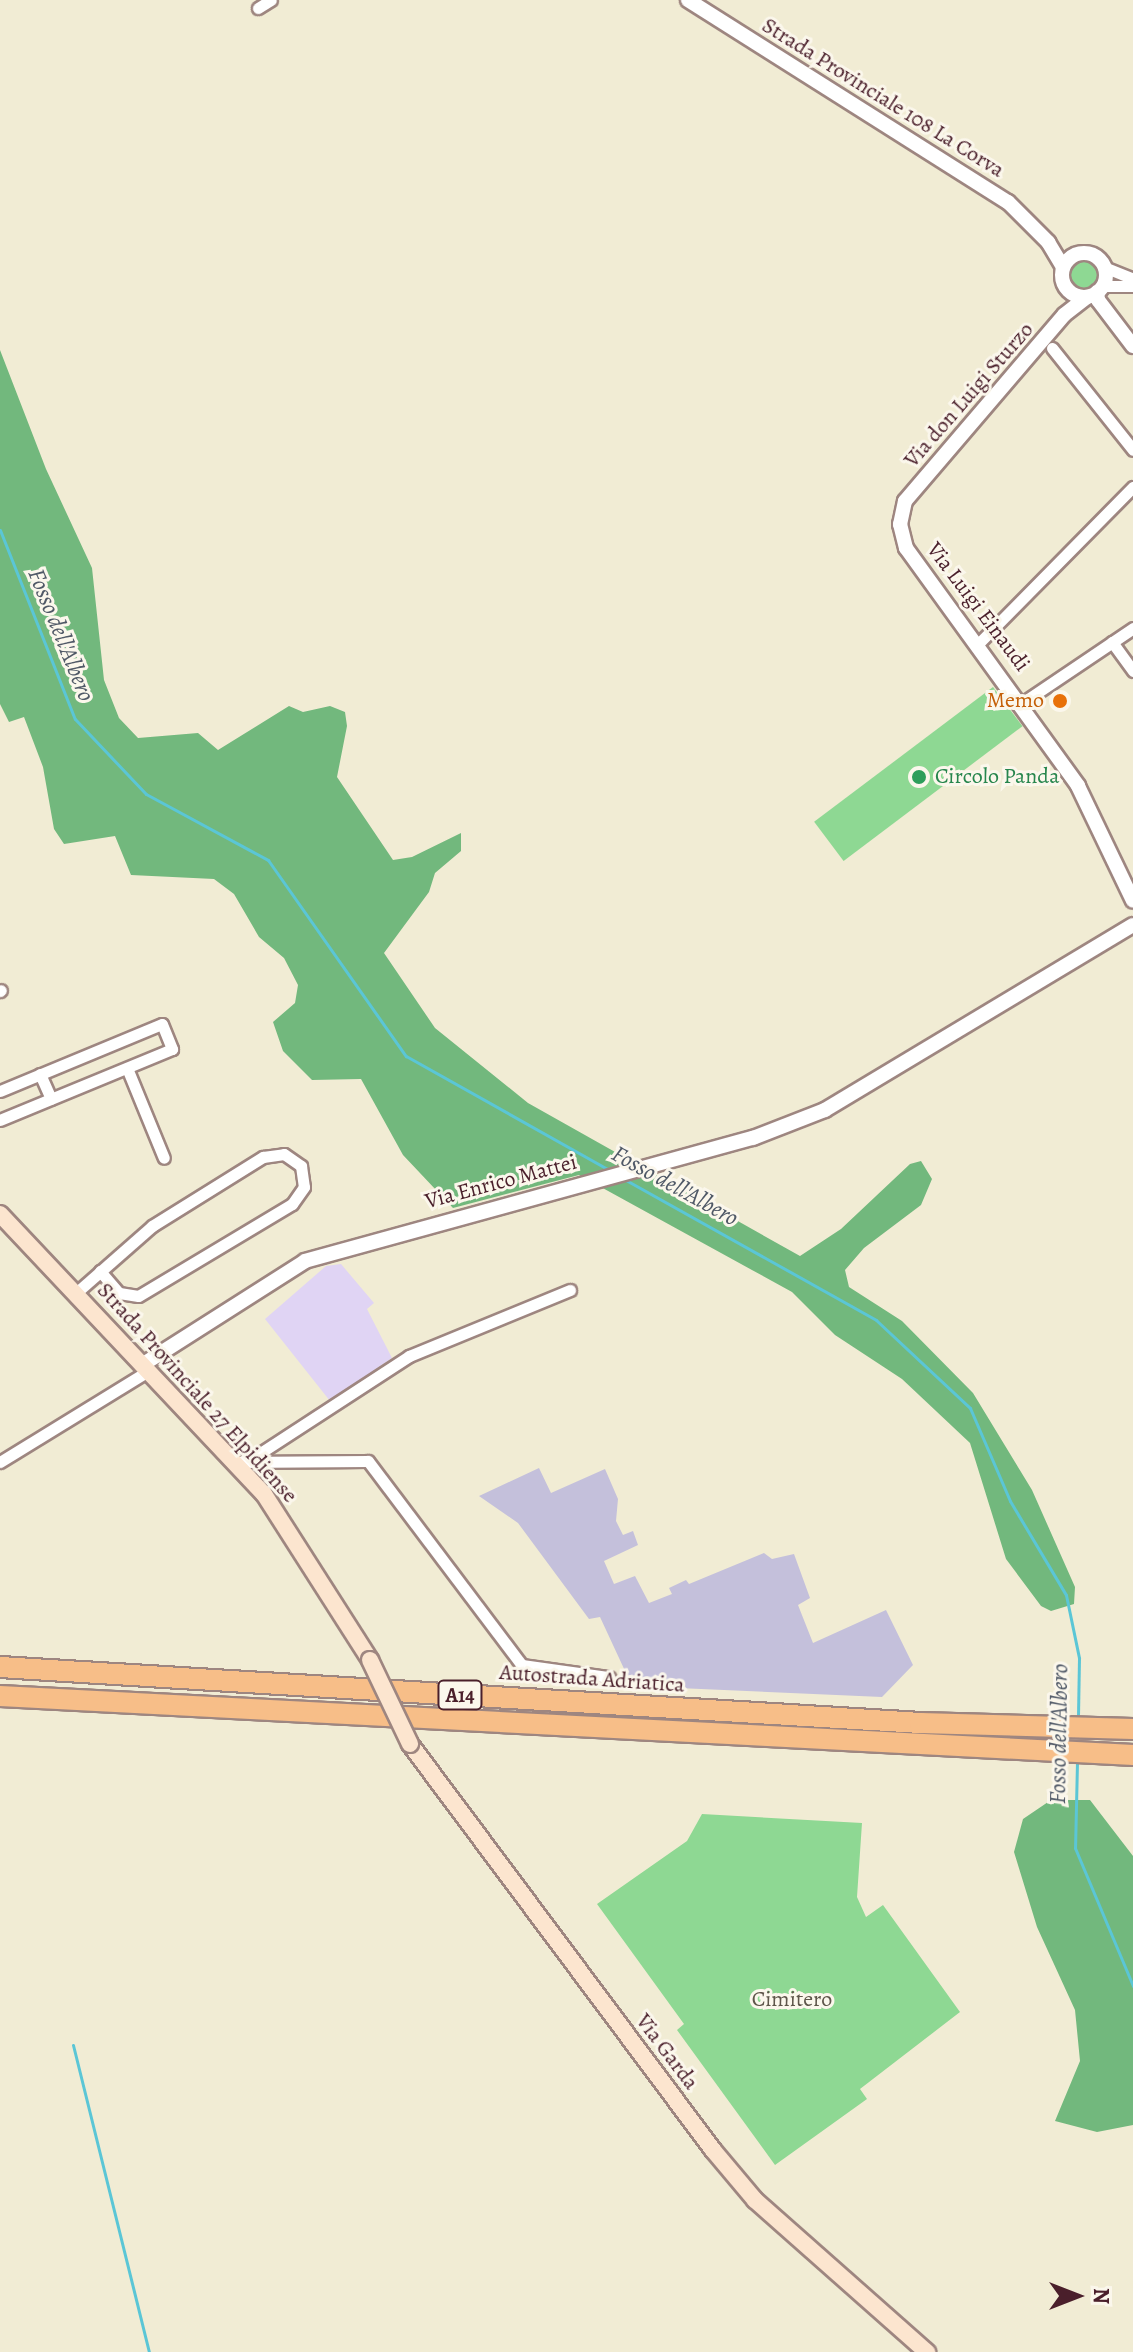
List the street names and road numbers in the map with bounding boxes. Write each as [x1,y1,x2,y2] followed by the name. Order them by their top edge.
[757,12,1009,184] street label: Strada Provinciale 108 La Corva
[899,317,1039,473] street label: Via don Luigi Sturzo
[921,537,1035,677] street label: Via Luigi Einaudi
[422,1149,580,1215] street label: Via Enrico Mattei
[91,1278,303,1508] street label: Strada Provinciale 27 Elpidiense
[499,1659,685,1699] street label: Autostrada Adriatica
[436,1679,484,1711] road number: A14
[630,2009,704,2095] street label: Via Garda

